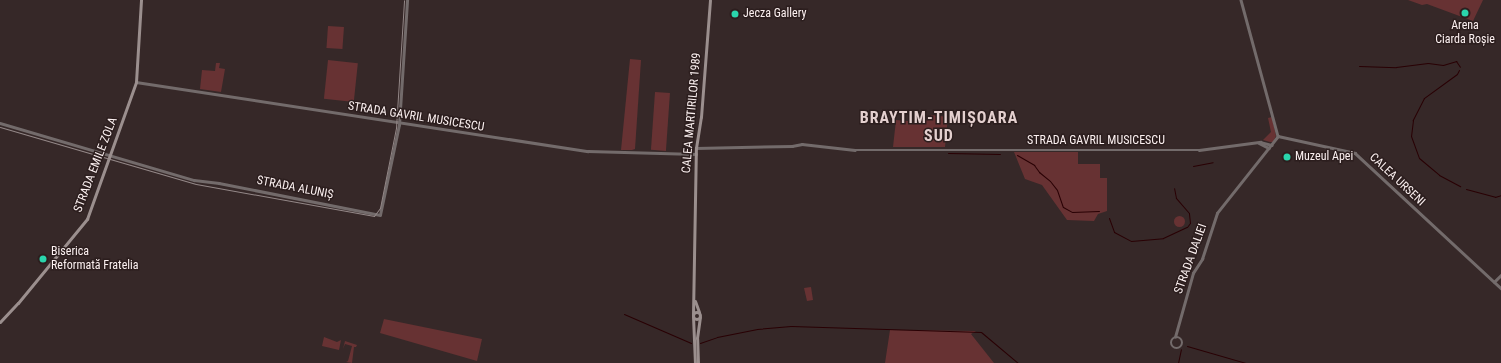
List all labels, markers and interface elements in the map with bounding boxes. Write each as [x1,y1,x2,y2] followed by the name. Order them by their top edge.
[743,7,806,21] place label: Jecza Gallery
[1460,8,1470,18] marker: Arena Ciarda Roșie
[730,9,740,19] marker: Jecza Gallery
[1435,19,1495,47] place label: Arena Ciarda Roșie
[680,52,704,174] street label: CALEA MARTIRILOR 1989
[347,99,485,135] street label: STRADA GAVRIL MUSICESCU
[860,108,1018,146] district label: BRAYTIM-TIMIȘOARA SUD
[71,115,121,215] street label: STRADA EMILE ZOLA
[1027,134,1165,148] street label: STRADA GAVRIL MUSICESCU
[1295,150,1353,164] place label: Muzeul Apei
[1366,151,1428,209] street label: CALEA URSENI
[1282,152,1292,162] marker: Muzeul Apei
[255,174,335,202] street label: STRADA ALUNIȘ
[1172,222,1210,296] street label: STRADA DALIEI
[51,245,139,273] place label: Biserica Reformată Fratelia
[38,254,48,264] marker: Biserica Reformată Fratelia

